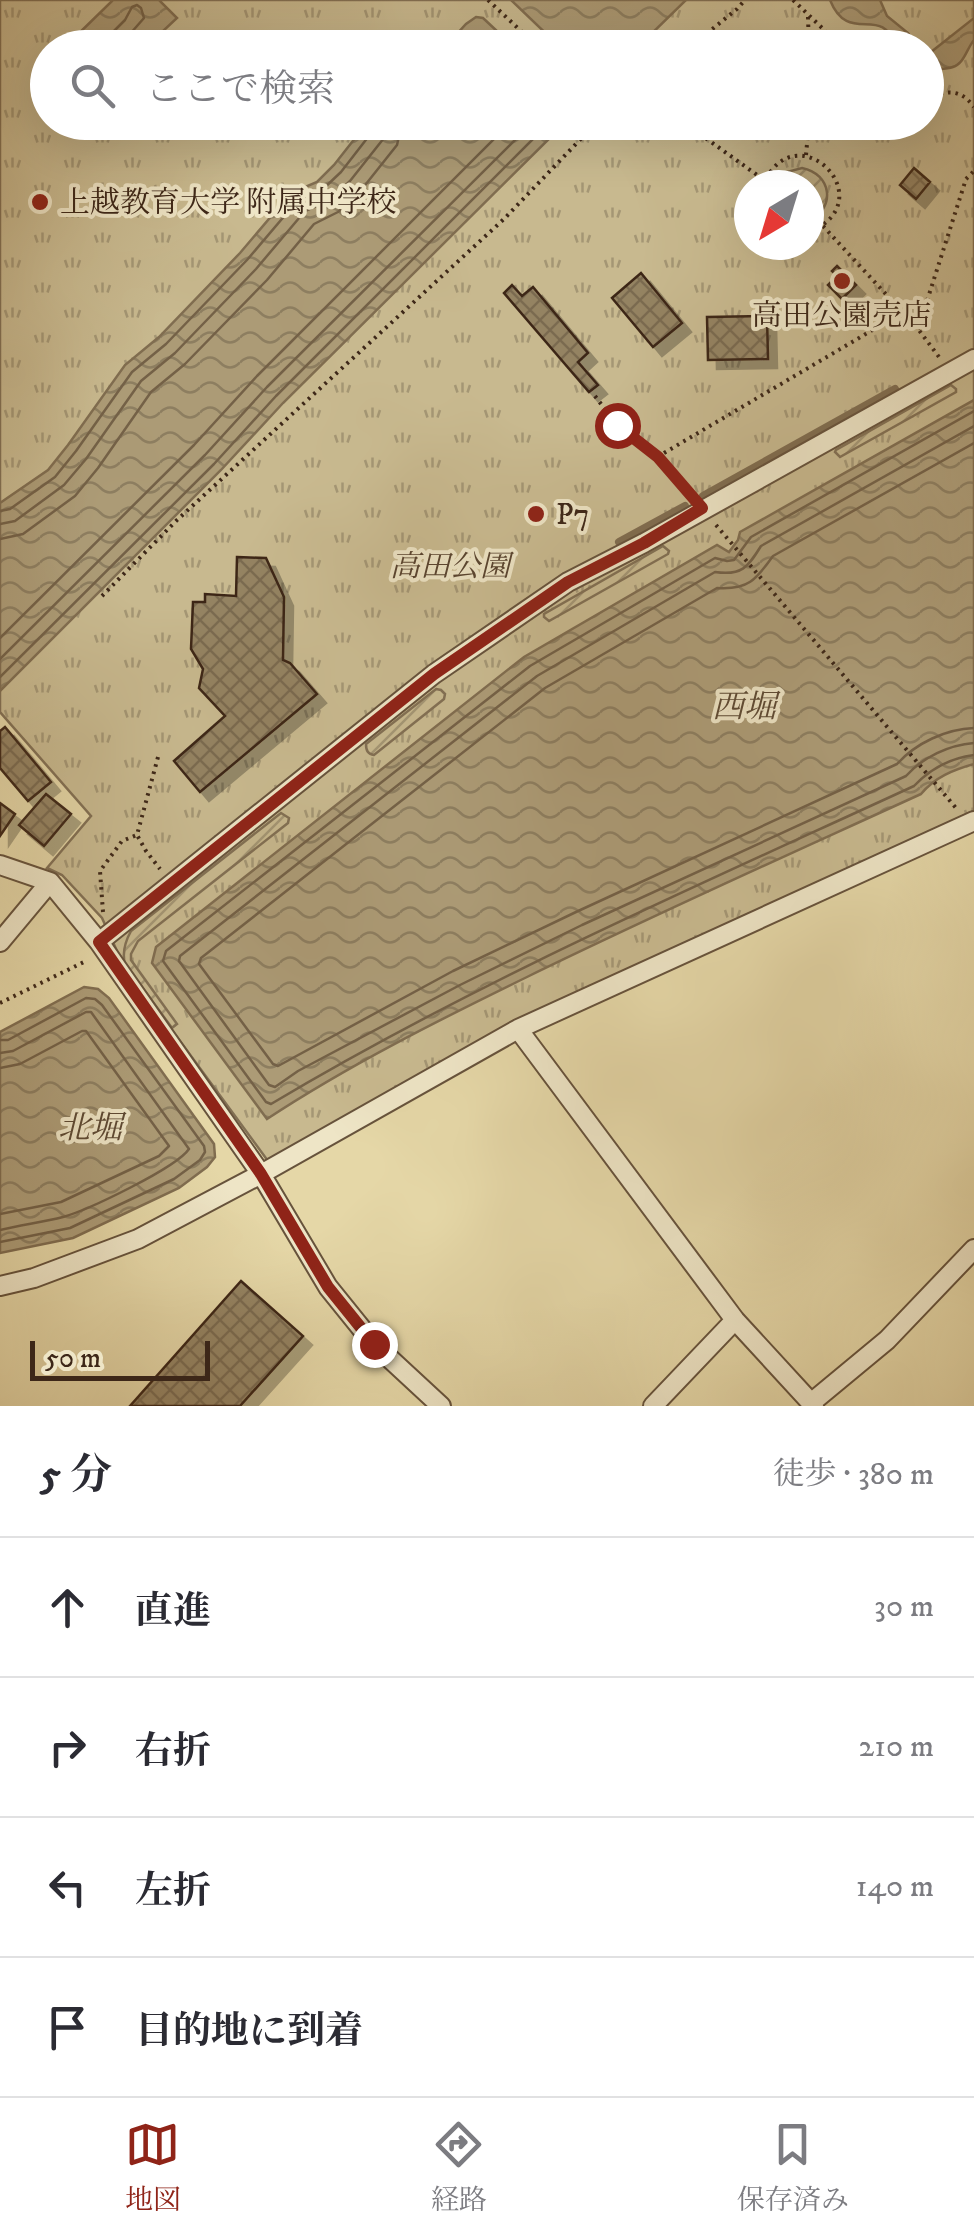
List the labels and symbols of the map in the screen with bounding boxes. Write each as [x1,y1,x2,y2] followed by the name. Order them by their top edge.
[734,170,824,260] north arrow
[60,185,396,222] place label: 上越教育大学 附属中学校
[29,191,51,213] marker: 上越教育大学 附属中学校
[831,270,853,292] marker: 高田公園売店
[752,298,932,335] place label: 高田公園売店
[595,403,641,449] route start
[556,497,589,534] place label: P7
[525,503,547,525] marker: P7
[390,549,515,586] park label: 高田公園
[712,688,781,728] water label: 西堀
[58,1109,127,1149] water label: 北堀
[352,1322,398,1368] route end
[30,1336,210,1380] scale bar

